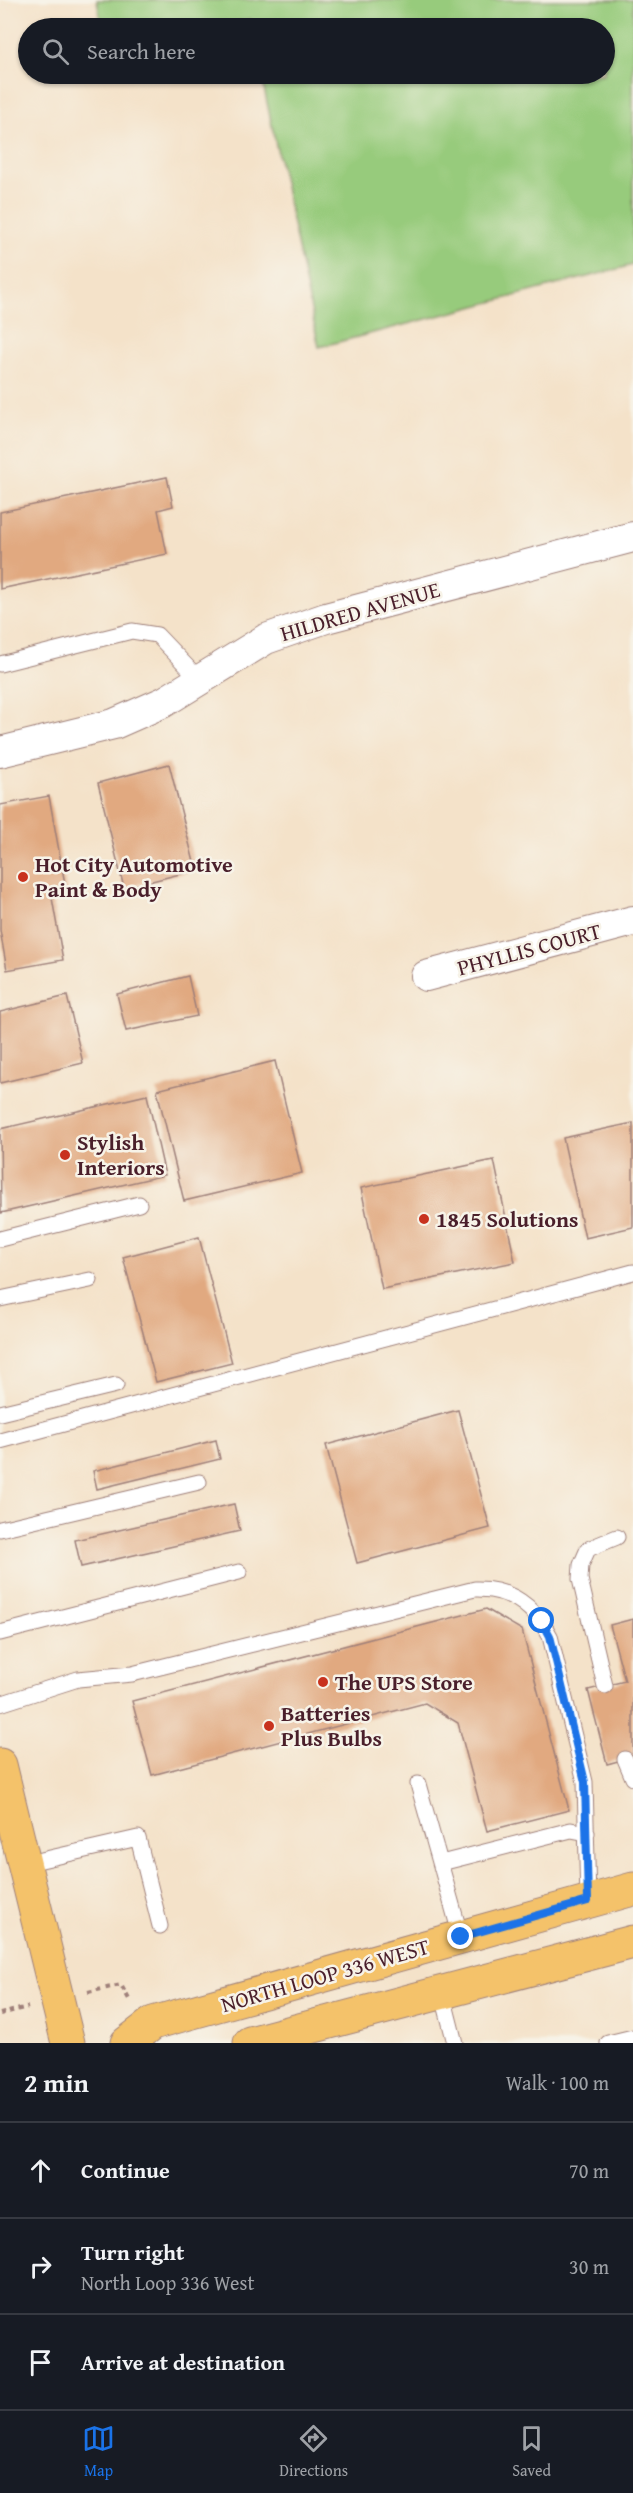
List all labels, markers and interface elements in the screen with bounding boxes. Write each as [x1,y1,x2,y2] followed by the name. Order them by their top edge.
[18,18,615,84] search box
[39,35,72,68] icon: search
[87,35,196,67] text: Search here
[276,573,444,649] street label: HILDRED AVENUE
[35,848,233,905] place label: Hot City Automotive Paint & Body
[16,870,30,884] marker: Hot City Automotive Paint & Body
[453,914,605,984] street label: PHYLLIS COURT
[77,1126,165,1183] place label: Stylish Interiors
[58,1148,72,1162] marker: Stylish Interiors
[436,1203,578,1235] place label: 1845 Solutions
[417,1212,431,1226] marker: 1845 Solutions
[528,1607,554,1633] route start
[335,1666,473,1698] place label: The UPS Store
[316,1675,330,1689] marker: The UPS Store
[281,1697,382,1754] place label: Batteries Plus Bulbs
[262,1719,276,1733] marker: Batteries Plus Bulbs
[447,1923,473,1949] route end
[217,1930,433,2020] street label: NORTH LOOP 336 WEST
[24,2063,89,2102] text: 2 min
[506,2068,609,2097] text: Walk · 100 m
[24,2154,57,2187] icon: ahead
[81,2154,170,2186] text: Continue
[569,2156,609,2185] text: 70 m
[81,2236,184,2268] text: Turn right
[24,2250,57,2283] icon: right
[569,2252,609,2281] text: 30 m
[81,2268,254,2297] text: North Loop 336 West
[24,2346,57,2379] icon: arrive
[81,2346,285,2378] text: Arrive at destination
[82,2422,115,2482] tab: Map
[279,2422,348,2482] tab: Directions
[512,2422,551,2482] tab: Saved

